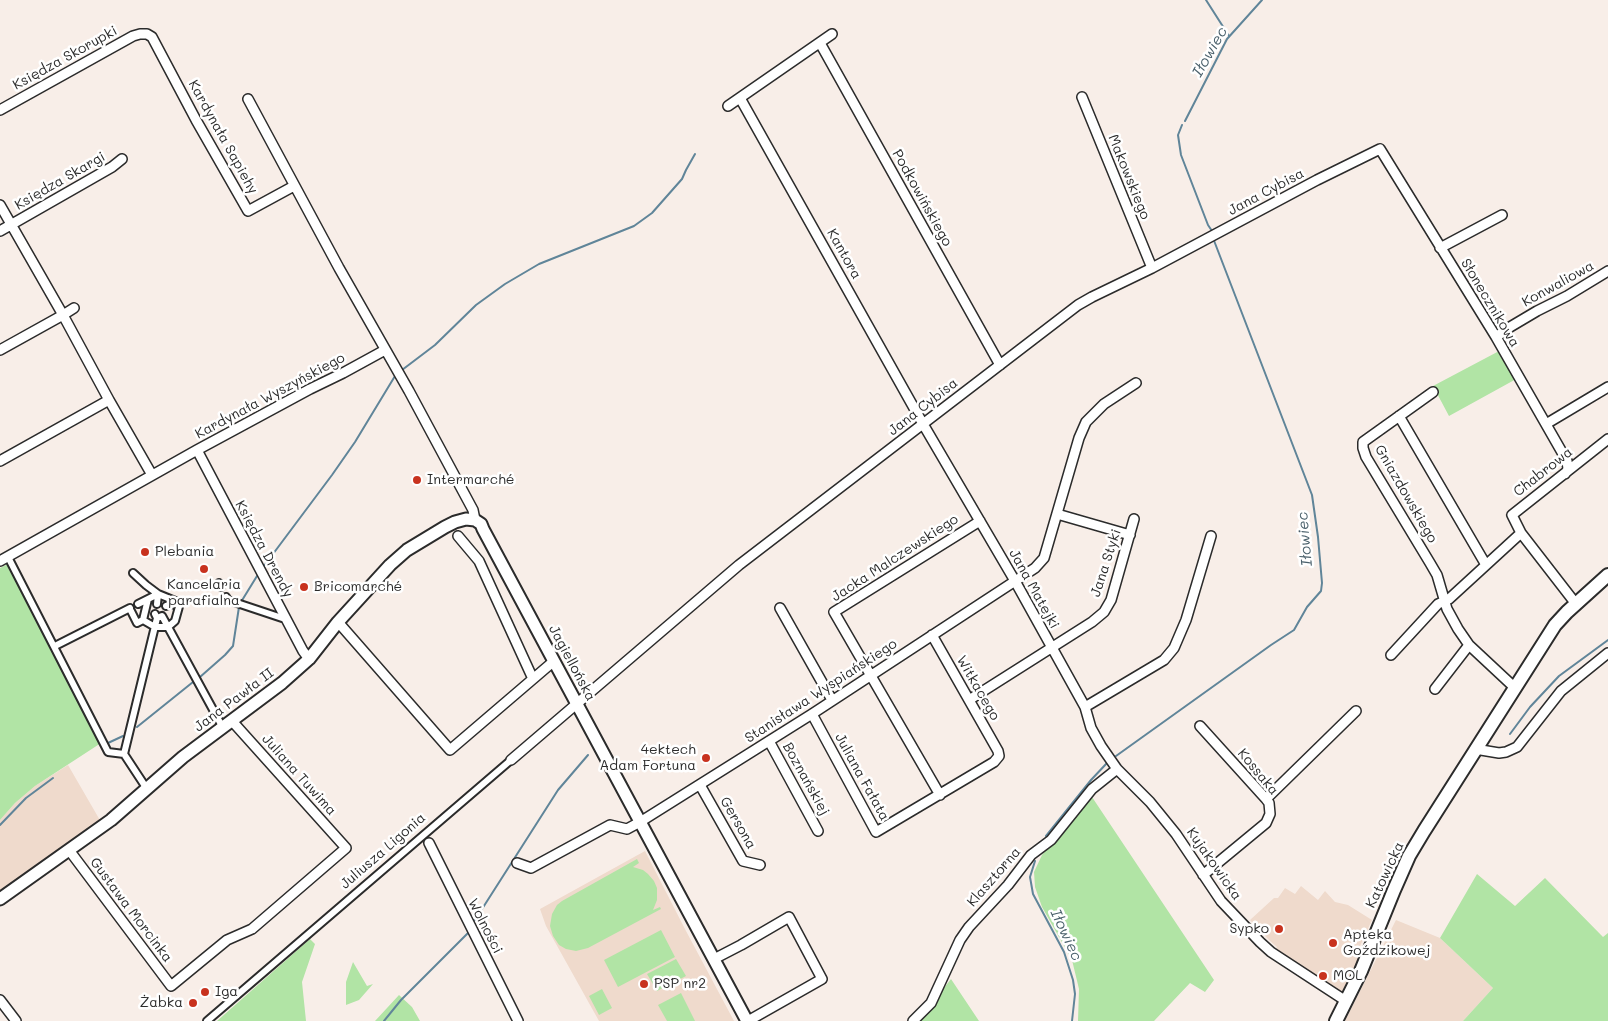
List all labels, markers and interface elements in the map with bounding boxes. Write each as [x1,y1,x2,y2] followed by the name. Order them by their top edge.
[10,22,120,94] street label: Księdza Skorupki
[1189,24,1231,80] water label: Iłowiec
[185,77,261,197] street label: Kardynała Sapiehy
[1104,132,1154,222] street label: Makowskiego
[888,147,956,249] street label: Podkowińskiego
[12,148,108,214] street label: Księdza Skargi
[1225,165,1307,219] street label: Jana Cybisa
[823,226,865,282] street label: Kantora
[1457,256,1523,350] street label: Słonecznikowa
[1519,257,1597,311] street label: Konwaliowa
[192,349,348,443] street label: Kardynała Wyszyńskiego
[885,375,961,439] street label: Jana Cybisa
[1371,442,1441,546] street label: Gniazdowskiego
[1510,444,1576,500] street label: Chabrowa
[427,472,514,488] place label: Intermarché
[411,474,423,486] marker: Intermarché
[231,498,297,600] street label: Księdza Drendy
[828,511,962,605] street label: Jacka Malczewskiego
[1294,511,1316,567] water label: Iłowiec
[1087,527,1125,599] street label: Jana Styki
[155,544,214,560] place label: Plebania
[139,546,151,558] marker: Plebania
[1005,546,1063,632] street label: Jana Matejki
[198,563,210,575] marker: Kancelaria parafialna
[167,577,241,610] place label: Kancelaria parafialna
[314,579,402,595] place label: Bricomarché
[298,581,310,593] marker: Bricomarché
[545,622,599,704] street label: Jagiellońska
[742,635,900,747] street label: Stanisława Wyspiańskiego
[953,653,1003,723] street label: Witkacego
[191,665,277,735] street label: Jana Pawła II
[831,730,893,824] street label: Juliana Fałata
[258,731,340,819] street label: Juliana Tuwima
[779,740,833,818] street label: Boznańskiej
[600,742,696,774] place label: 4ektech Adam Fortuna
[1234,745,1282,799] street label: Kossaka
[700,752,712,764] marker: 4ektech Adam Fortuna
[716,794,760,852] street label: Gersona
[337,809,429,893] street label: Juliusza Ligonia
[1183,824,1245,904] street label: Kujakowicka
[1362,839,1408,911] street label: Katowicka
[964,844,1024,910] street label: Klasztorna
[86,854,176,966] street label: Gustawa Morcinka
[464,896,506,956] street label: Wolności
[1046,907,1086,963] water label: Iłowiec
[1229,921,1269,937] place label: Sypko
[1273,923,1285,935] marker: Sypko
[1343,927,1430,960] place label: Apteka Goździkowej
[1327,937,1339,949] marker: Apteka Goździkowej
[1333,968,1363,984] place label: MOL
[1317,970,1329,982] marker: MOL
[654,976,706,992] place label: PSP nr2
[638,978,650,990] marker: PSP nr2
[215,984,238,1000] place label: Iga
[199,986,211,998] marker: Iga
[140,995,183,1011] place label: Żabka
[187,997,199,1009] marker: Żabka

